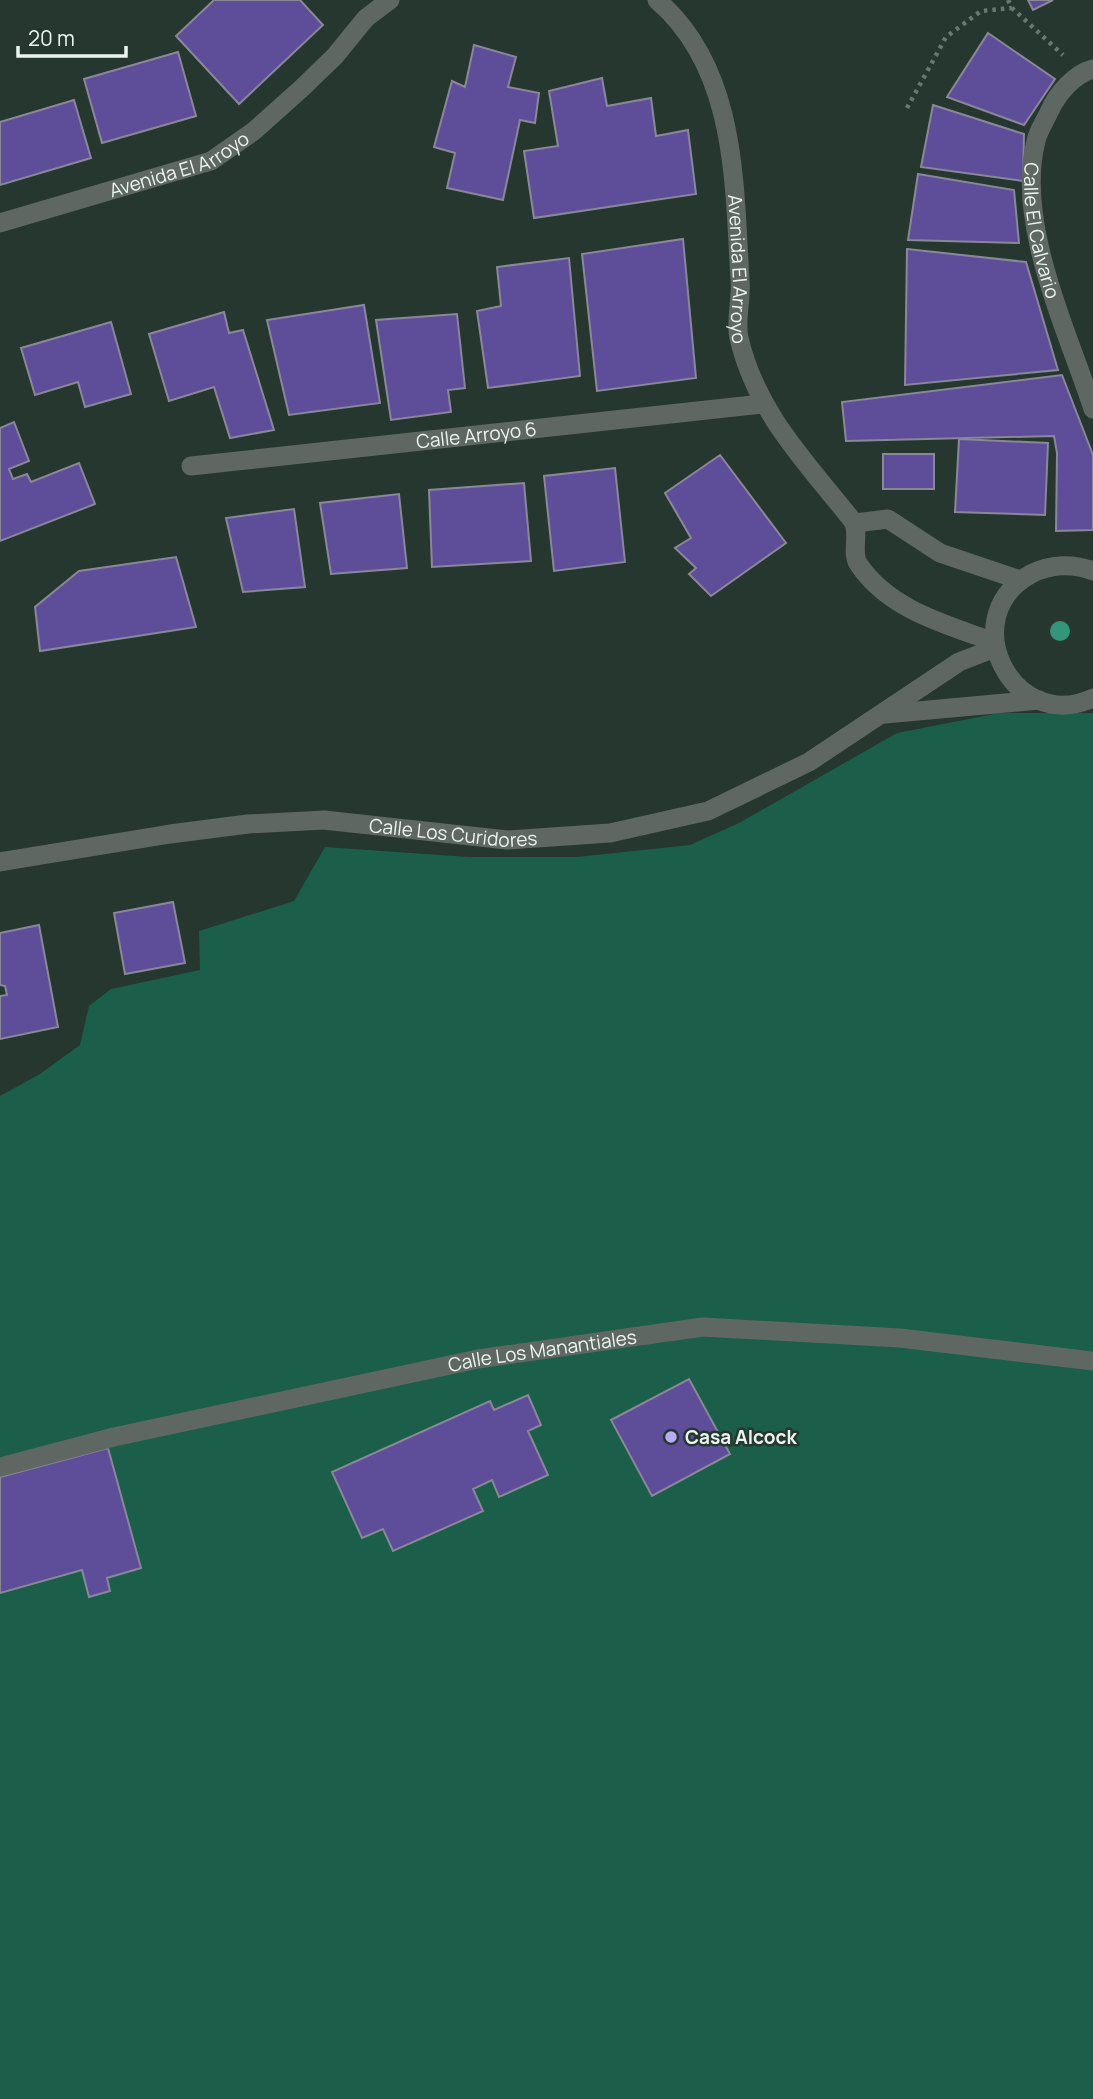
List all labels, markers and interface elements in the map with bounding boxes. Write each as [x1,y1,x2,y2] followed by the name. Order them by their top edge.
[18,14,126,58] scale bar
[28,24,75,52] text: 20 m
[106,125,254,203] street label: Avenida El Arroyo
[1018,162,1066,302] street label: Calle El Calvario
[722,194,754,346] street label: Avenida El Arroyo
[415,416,538,454] street label: Calle Arroyo 6
[368,812,538,853] street label: Calle Los Curidores
[446,1324,638,1378] street label: Calle Los Manantiales
[685,1424,797,1450] place label: Casa Alcock
[663,1429,679,1445] marker: Casa Alcock

